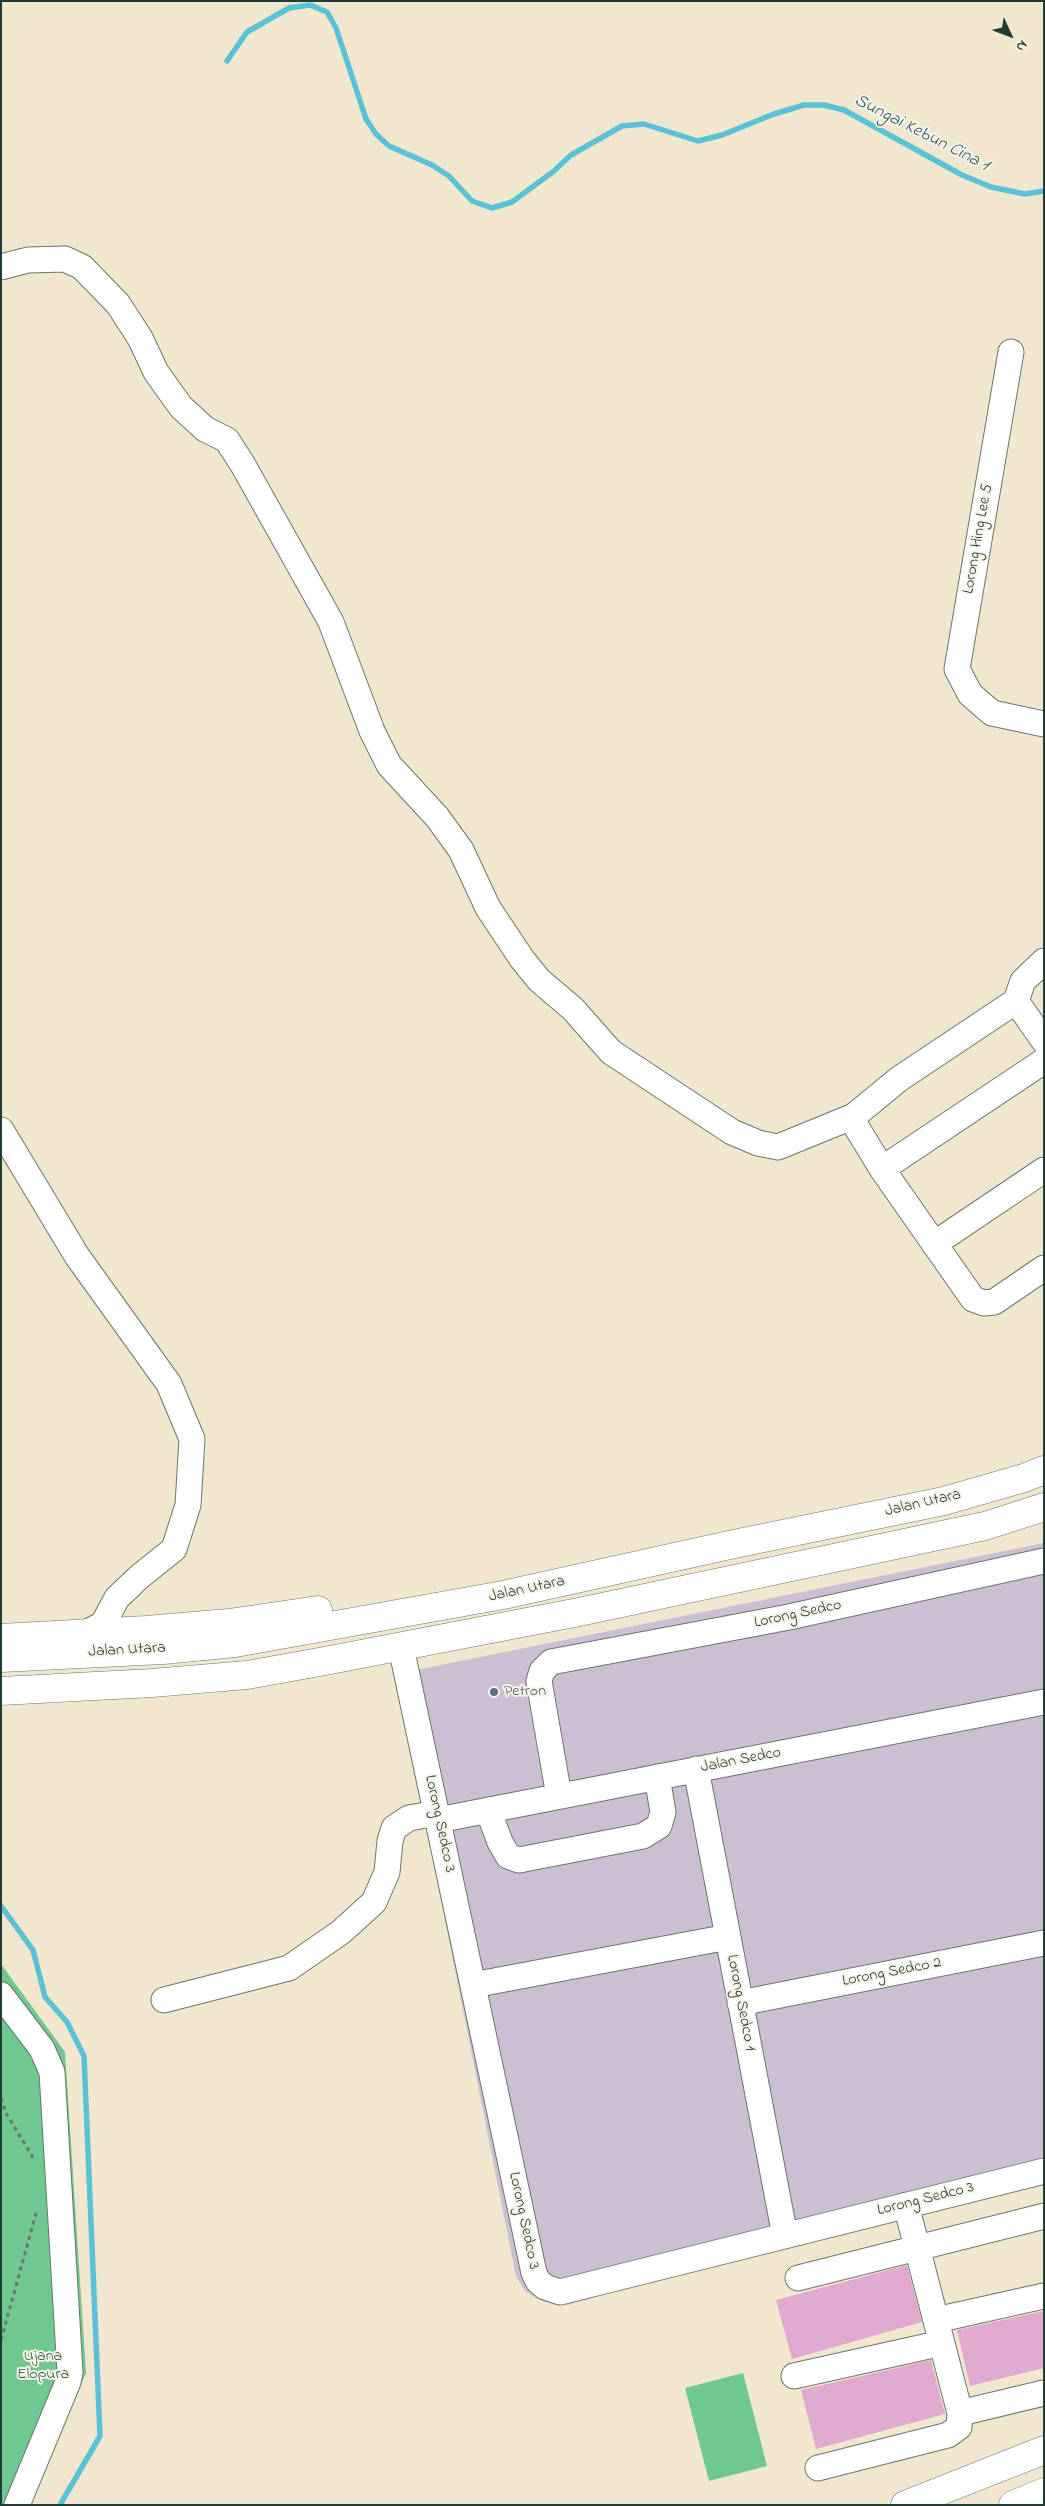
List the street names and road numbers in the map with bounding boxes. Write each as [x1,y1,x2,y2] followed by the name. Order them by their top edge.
[960,483,998,595] street label: Lorong Hing Lee 5
[883,1486,963,1522] street label: Jalan Utara
[487,1573,567,1607] street label: Jalan Utara
[753,1596,843,1634] street label: Lorong Sedco
[88,1639,166,1663] street label: Jalan Utara
[699,1744,783,1778] street label: Jalan Sedco
[419,1774,459,1874] street label: Lorong Sedco 3
[721,1953,759,2053] street label: Lorong Sedco 1
[841,1954,943,1992] street label: Lorong Sedco 2
[503,2171,543,2271] street label: Lorong Sedco 3
[876,2179,976,2221] street label: Lorong Sedco 3

